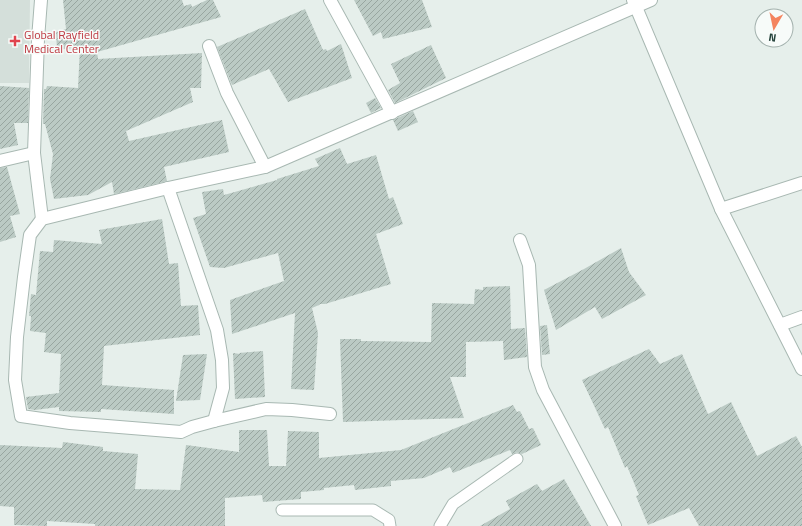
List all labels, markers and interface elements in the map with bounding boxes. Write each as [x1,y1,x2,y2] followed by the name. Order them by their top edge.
[754,8,794,48] north arrow
[24,25,99,58] place label: Global Rayfield Medical Center
[767,29,777,46] text: N
[9,35,21,47] marker: Global Rayfield Medical Center

